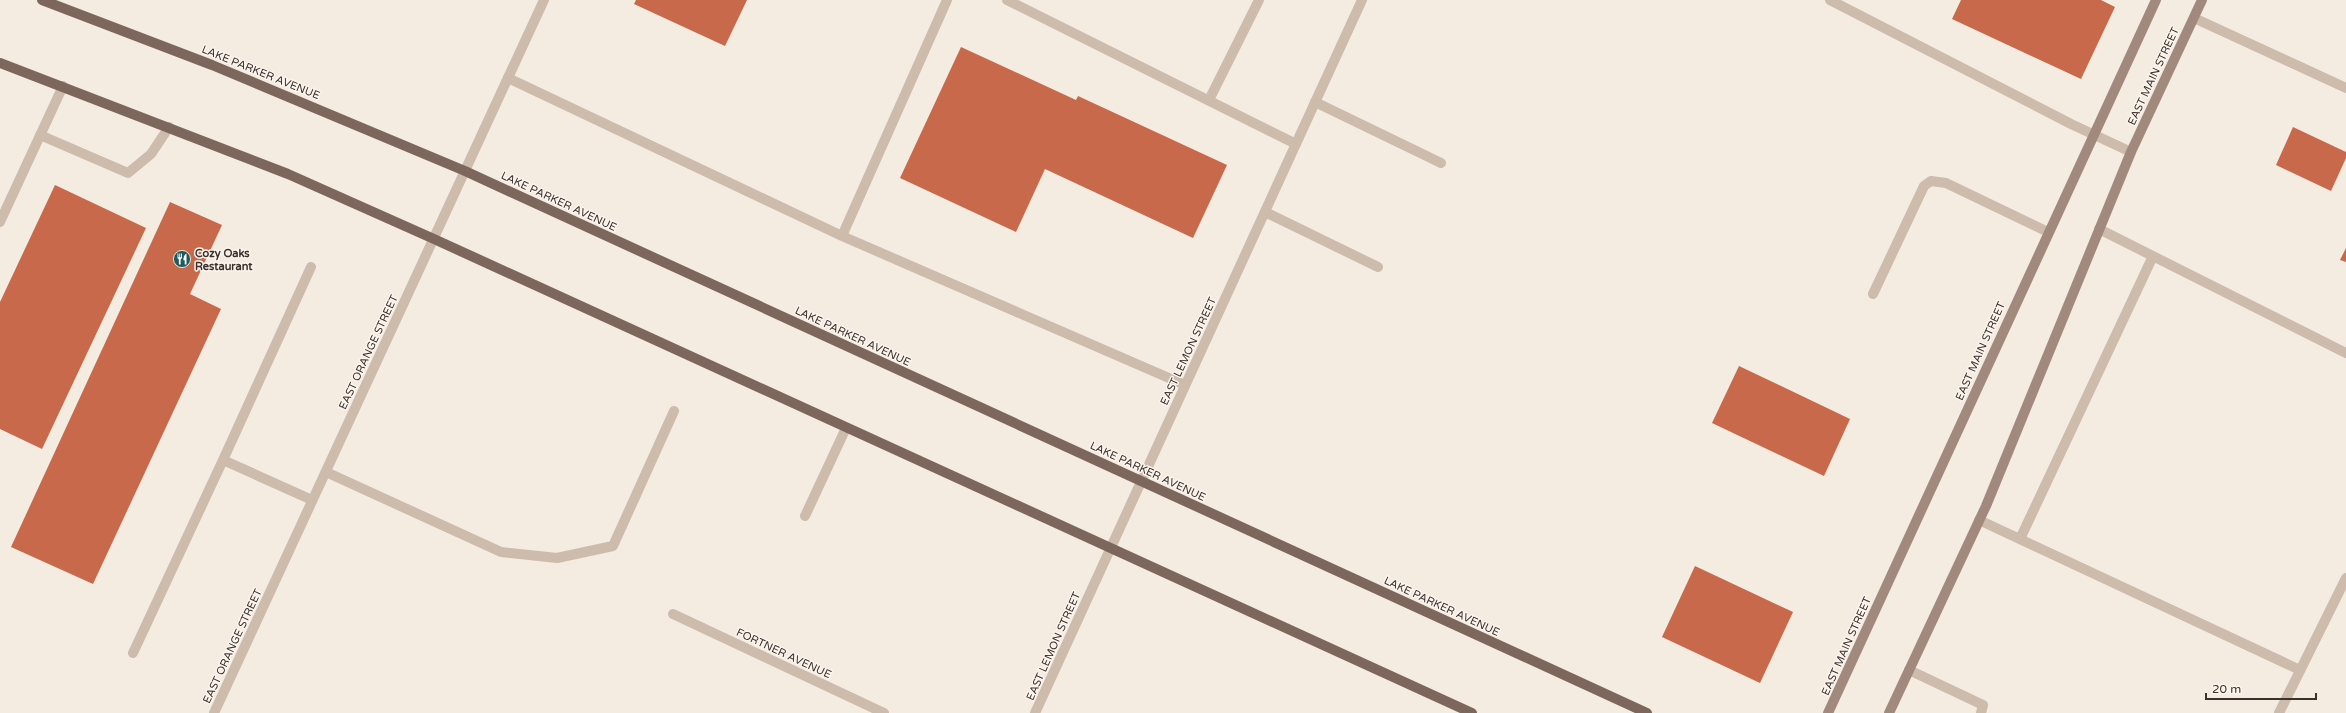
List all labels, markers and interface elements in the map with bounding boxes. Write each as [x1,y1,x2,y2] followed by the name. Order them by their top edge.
[2125,25,2182,127] street label: EAST MAIN STREET
[200,43,322,102] street label: LAKE PARKER AVENUE
[499,169,619,234] street label: LAKE PARKER AVENUE
[195,247,253,273] place label: Cozy Oaks Restaurant
[172,249,192,269] restaurant icon: Cozy Oaks Restaurant
[336,293,401,412] street label: EAST ORANGE STREET
[1158,295,1219,407] street label: EAST LEMON STREET
[1953,300,2008,402] street label: EAST MAIN STREET
[793,304,913,369] street label: LAKE PARKER AVENUE
[1088,439,1208,504] street label: LAKE PARKER AVENUE
[1382,574,1502,639] street label: LAKE PARKER AVENUE
[200,587,265,706] street label: EAST ORANGE STREET
[1024,590,1083,702] street label: EAST LEMON STREET
[1819,595,1874,697] street label: EAST MAIN STREET
[734,626,833,681] street label: FORTNER AVENUE
[2206,675,2316,701] scale bar
[2212,682,2241,696] text: 20 m

